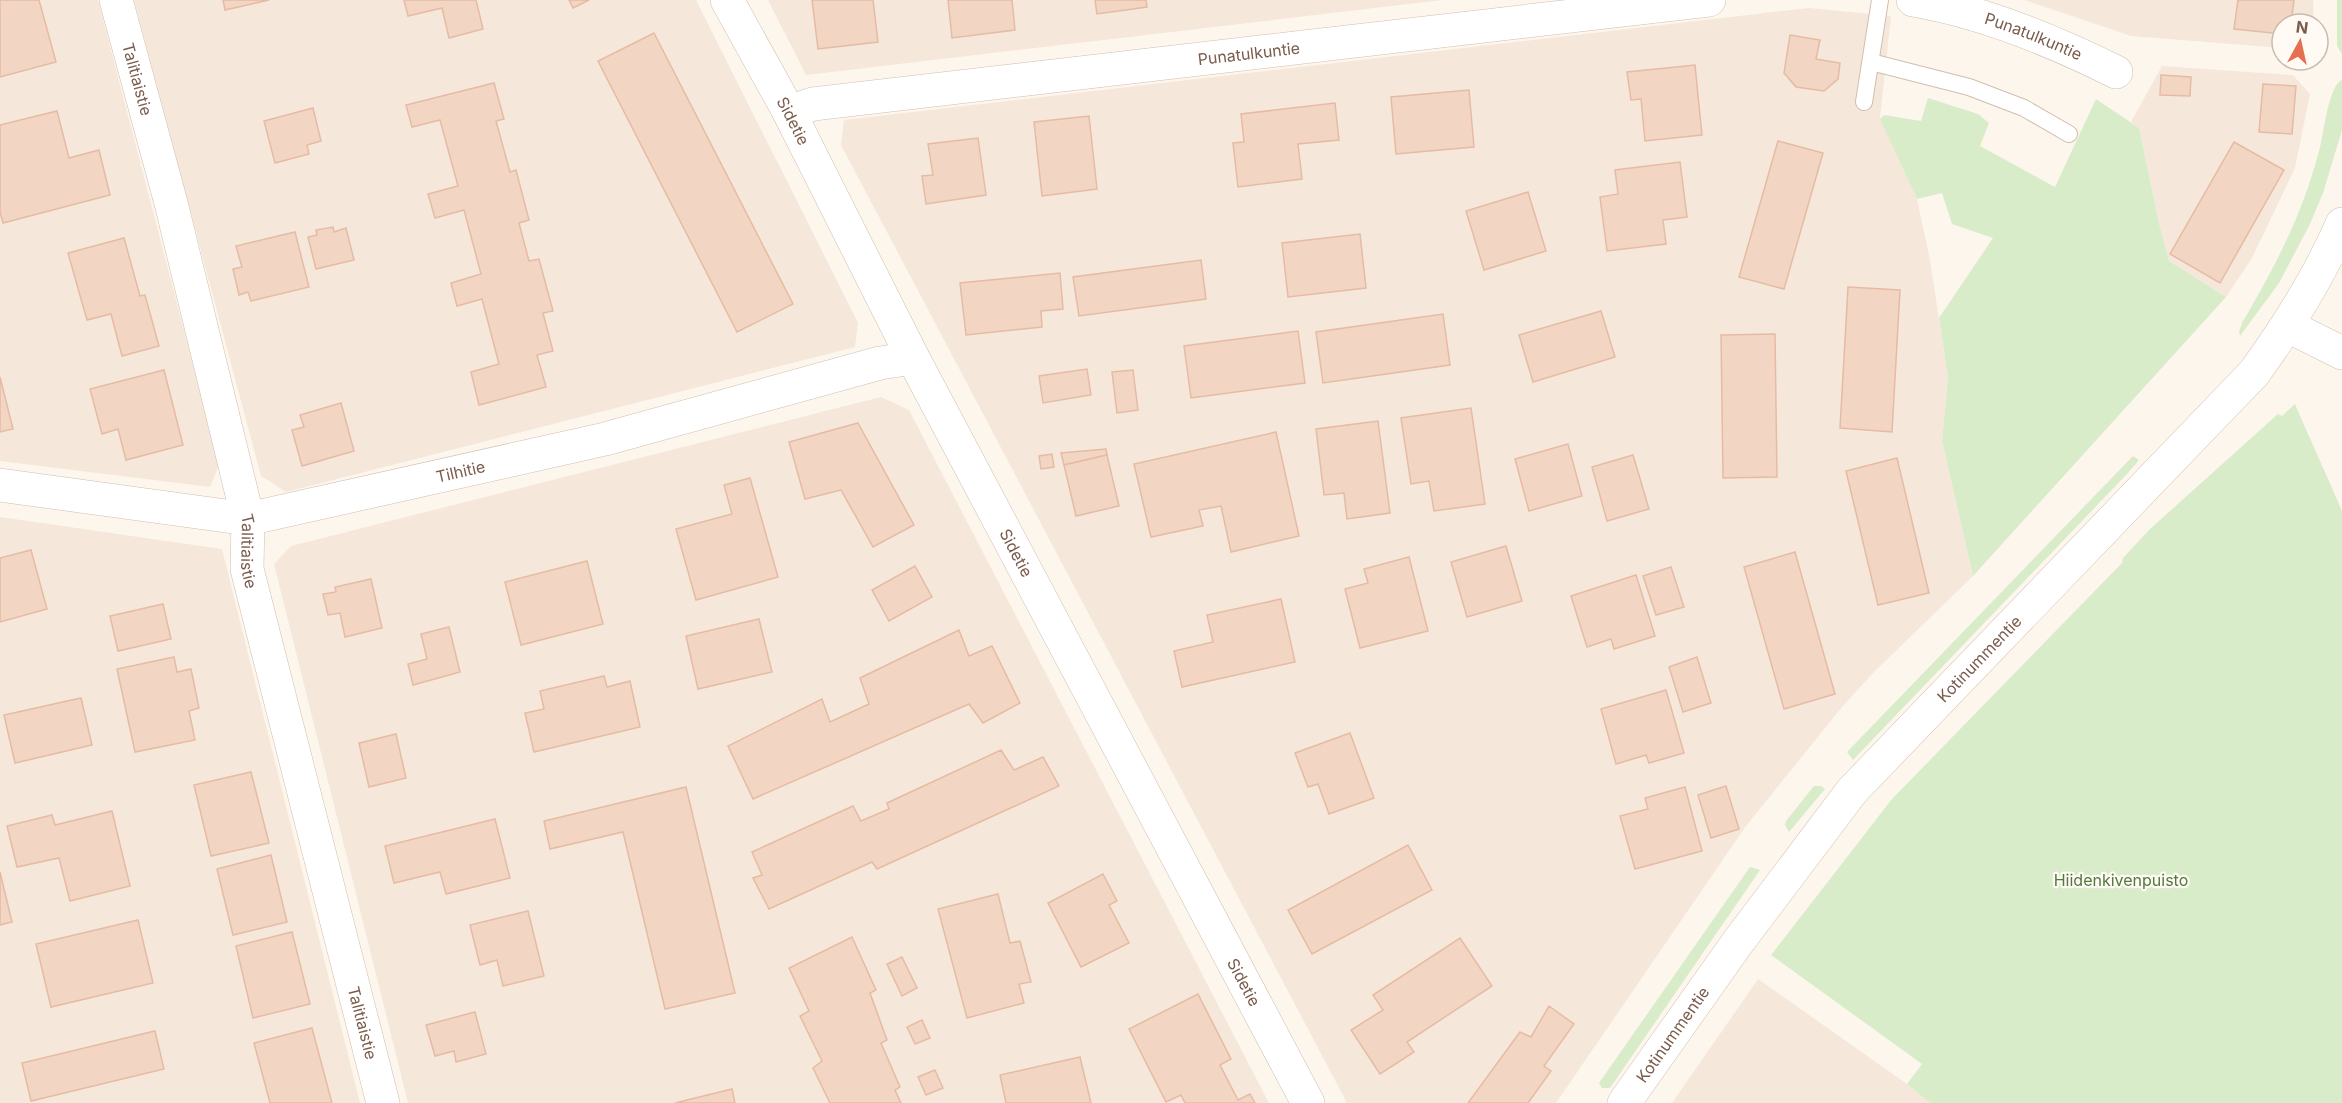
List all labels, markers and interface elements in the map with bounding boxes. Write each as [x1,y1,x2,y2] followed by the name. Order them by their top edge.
[1982,8,2085,64] street label: Punatulkuntie
[2270,12,2330,72] north arrow
[2295,16,2310,38] text: N
[1197,38,1301,69] street label: Punatulkuntie
[118,40,157,118] street label: Talitiaistie
[773,93,814,149] street label: Sidetie
[434,456,487,487] street label: Tilhitie
[237,512,262,591] street label: Talitiaistie
[995,525,1037,580] street label: Sidetie
[1933,611,2026,706] street label: Kotinummentie
[2054,870,2188,890] park label: Hiidenkivenpuisto
[1223,955,1265,1010] street label: Sidetie
[1632,983,1713,1086] street label: Kotinummentie
[344,984,382,1062] street label: Talitiaistie

